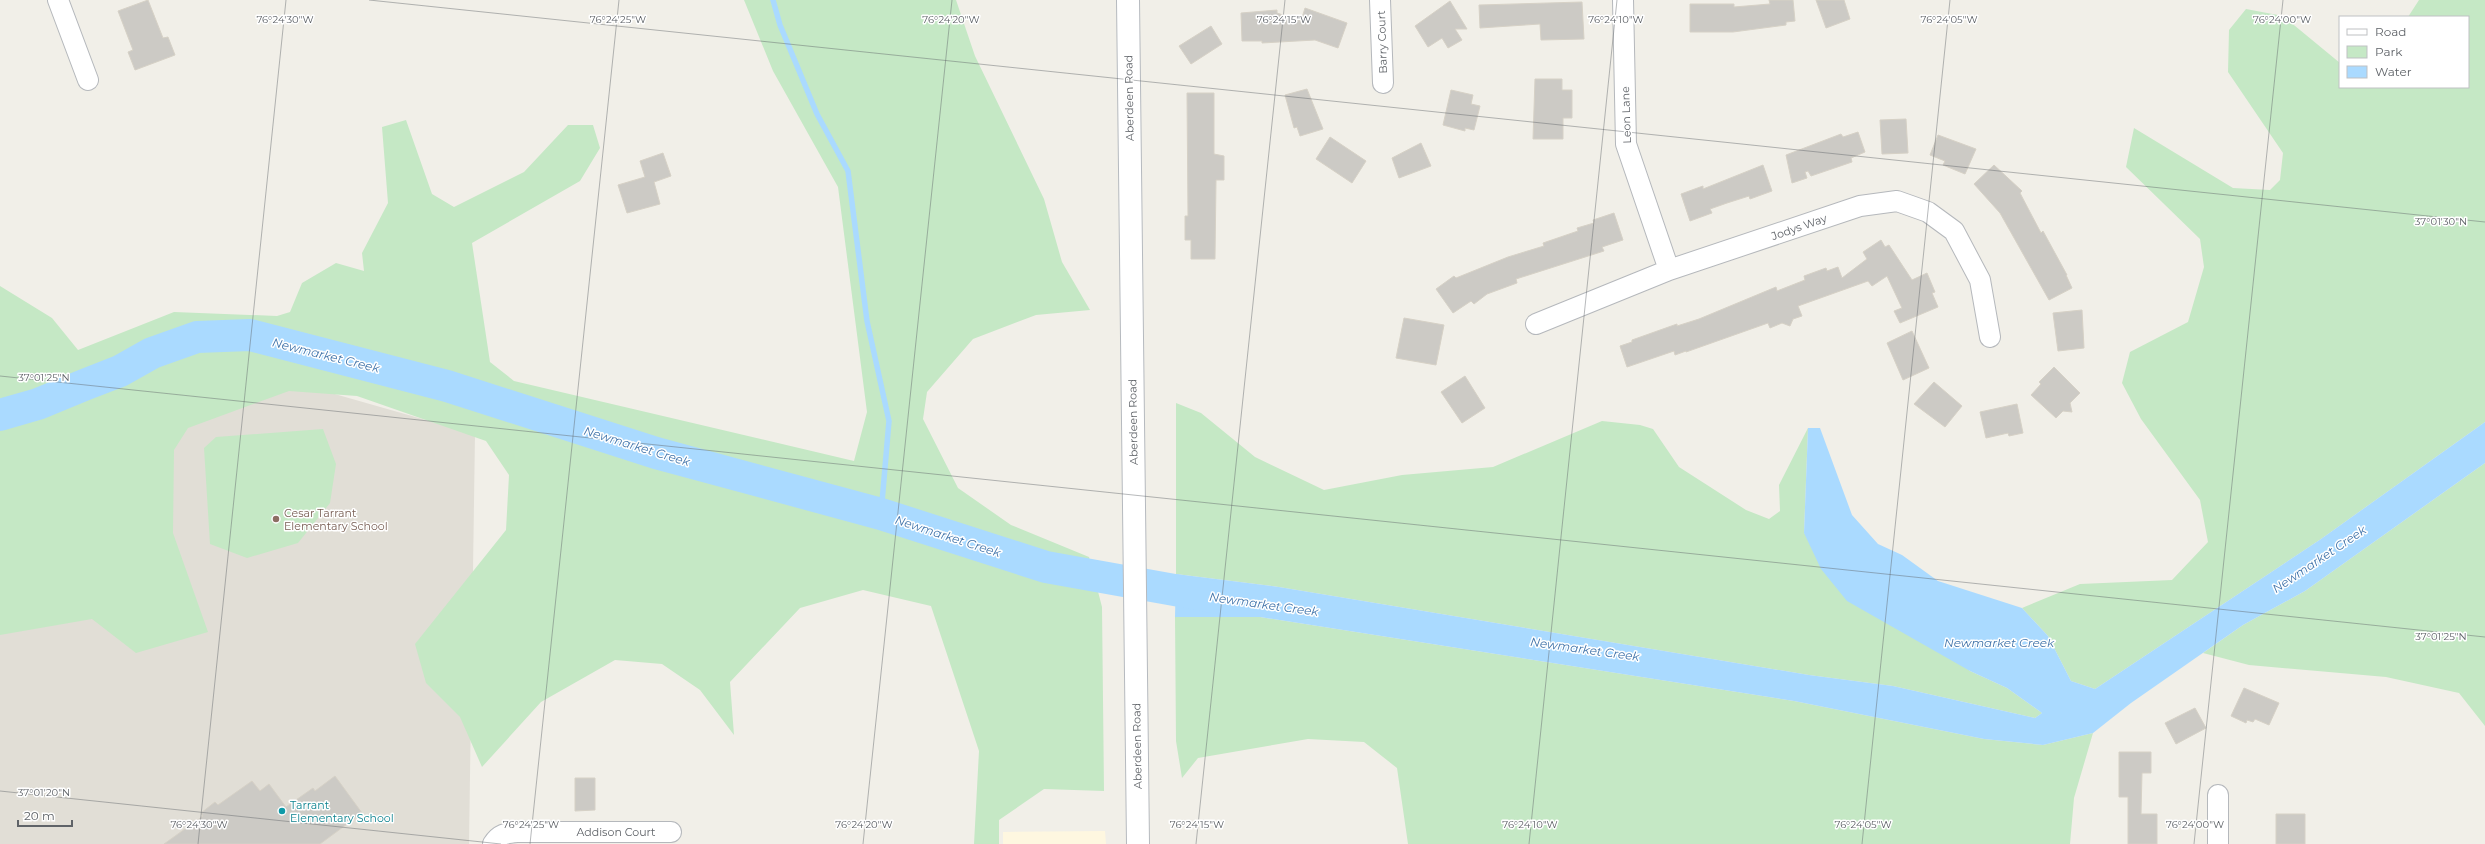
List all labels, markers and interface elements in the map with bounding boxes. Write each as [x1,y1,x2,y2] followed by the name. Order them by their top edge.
[1374,10,1390,74] street label: Barry Court
[256,13,314,26] text: 76°24'30"W
[590,13,646,26] text: 76°24'25"W
[922,13,980,26] text: 76°24'20"W
[1257,13,1311,26] text: 76°24'15"W
[1588,13,1644,26] text: 76°24'10"W
[1920,13,1978,26] text: 76°24'05"W
[2253,13,2311,26] text: 76°24'00"W
[2339,16,2469,88] legend
[2375,24,2406,39] text: Road
[2375,44,2403,59] text: Park
[1121,55,1137,141] street label: Aberdeen Road
[2375,64,2412,79] text: Water
[1618,86,1634,144] street label: Leon Lane
[1768,211,1829,243] street label: Jodys Way
[2415,215,2467,228] text: 37°01'30"N
[271,334,382,376] water label: Newmarket Creek
[18,371,70,384] text: 37°01'25"N
[1125,379,1141,465] street label: Aberdeen Road
[582,423,693,470] water label: Newmarket Creek
[284,506,388,533] place label: Cesar Tarrant Elementary School
[893,512,1003,560] water label: Newmarket Creek
[271,514,281,524] marker: Cesar Tarrant Elementary School
[2269,522,2370,596] water label: Newmarket Creek
[1208,589,1320,619] water label: Newmarket Creek
[2415,630,2467,643] text: 37°01'25"N
[1529,634,1641,664] water label: Newmarket Creek
[1944,635,2055,650] water label: Newmarket Creek
[1129,703,1145,789] street label: Aberdeen Road
[18,786,70,799] text: 37°01'20"N
[290,798,394,825] place label: Tarrant Elementary School
[18,802,72,828] scale bar
[277,806,287,816] marker: Tarrant Elementary School
[24,808,55,823] text: 20 m
[170,818,228,831] text: 76°24'30"W
[503,818,559,831] text: 76°24'25"W
[835,818,893,831] text: 76°24'20"W
[1170,818,1224,831] text: 76°24'15"W
[1502,818,1558,831] text: 76°24'10"W
[1834,818,1892,831] text: 76°24'05"W
[2166,818,2224,831] text: 76°24'00"W
[576,825,656,839] street label: Addison Court

